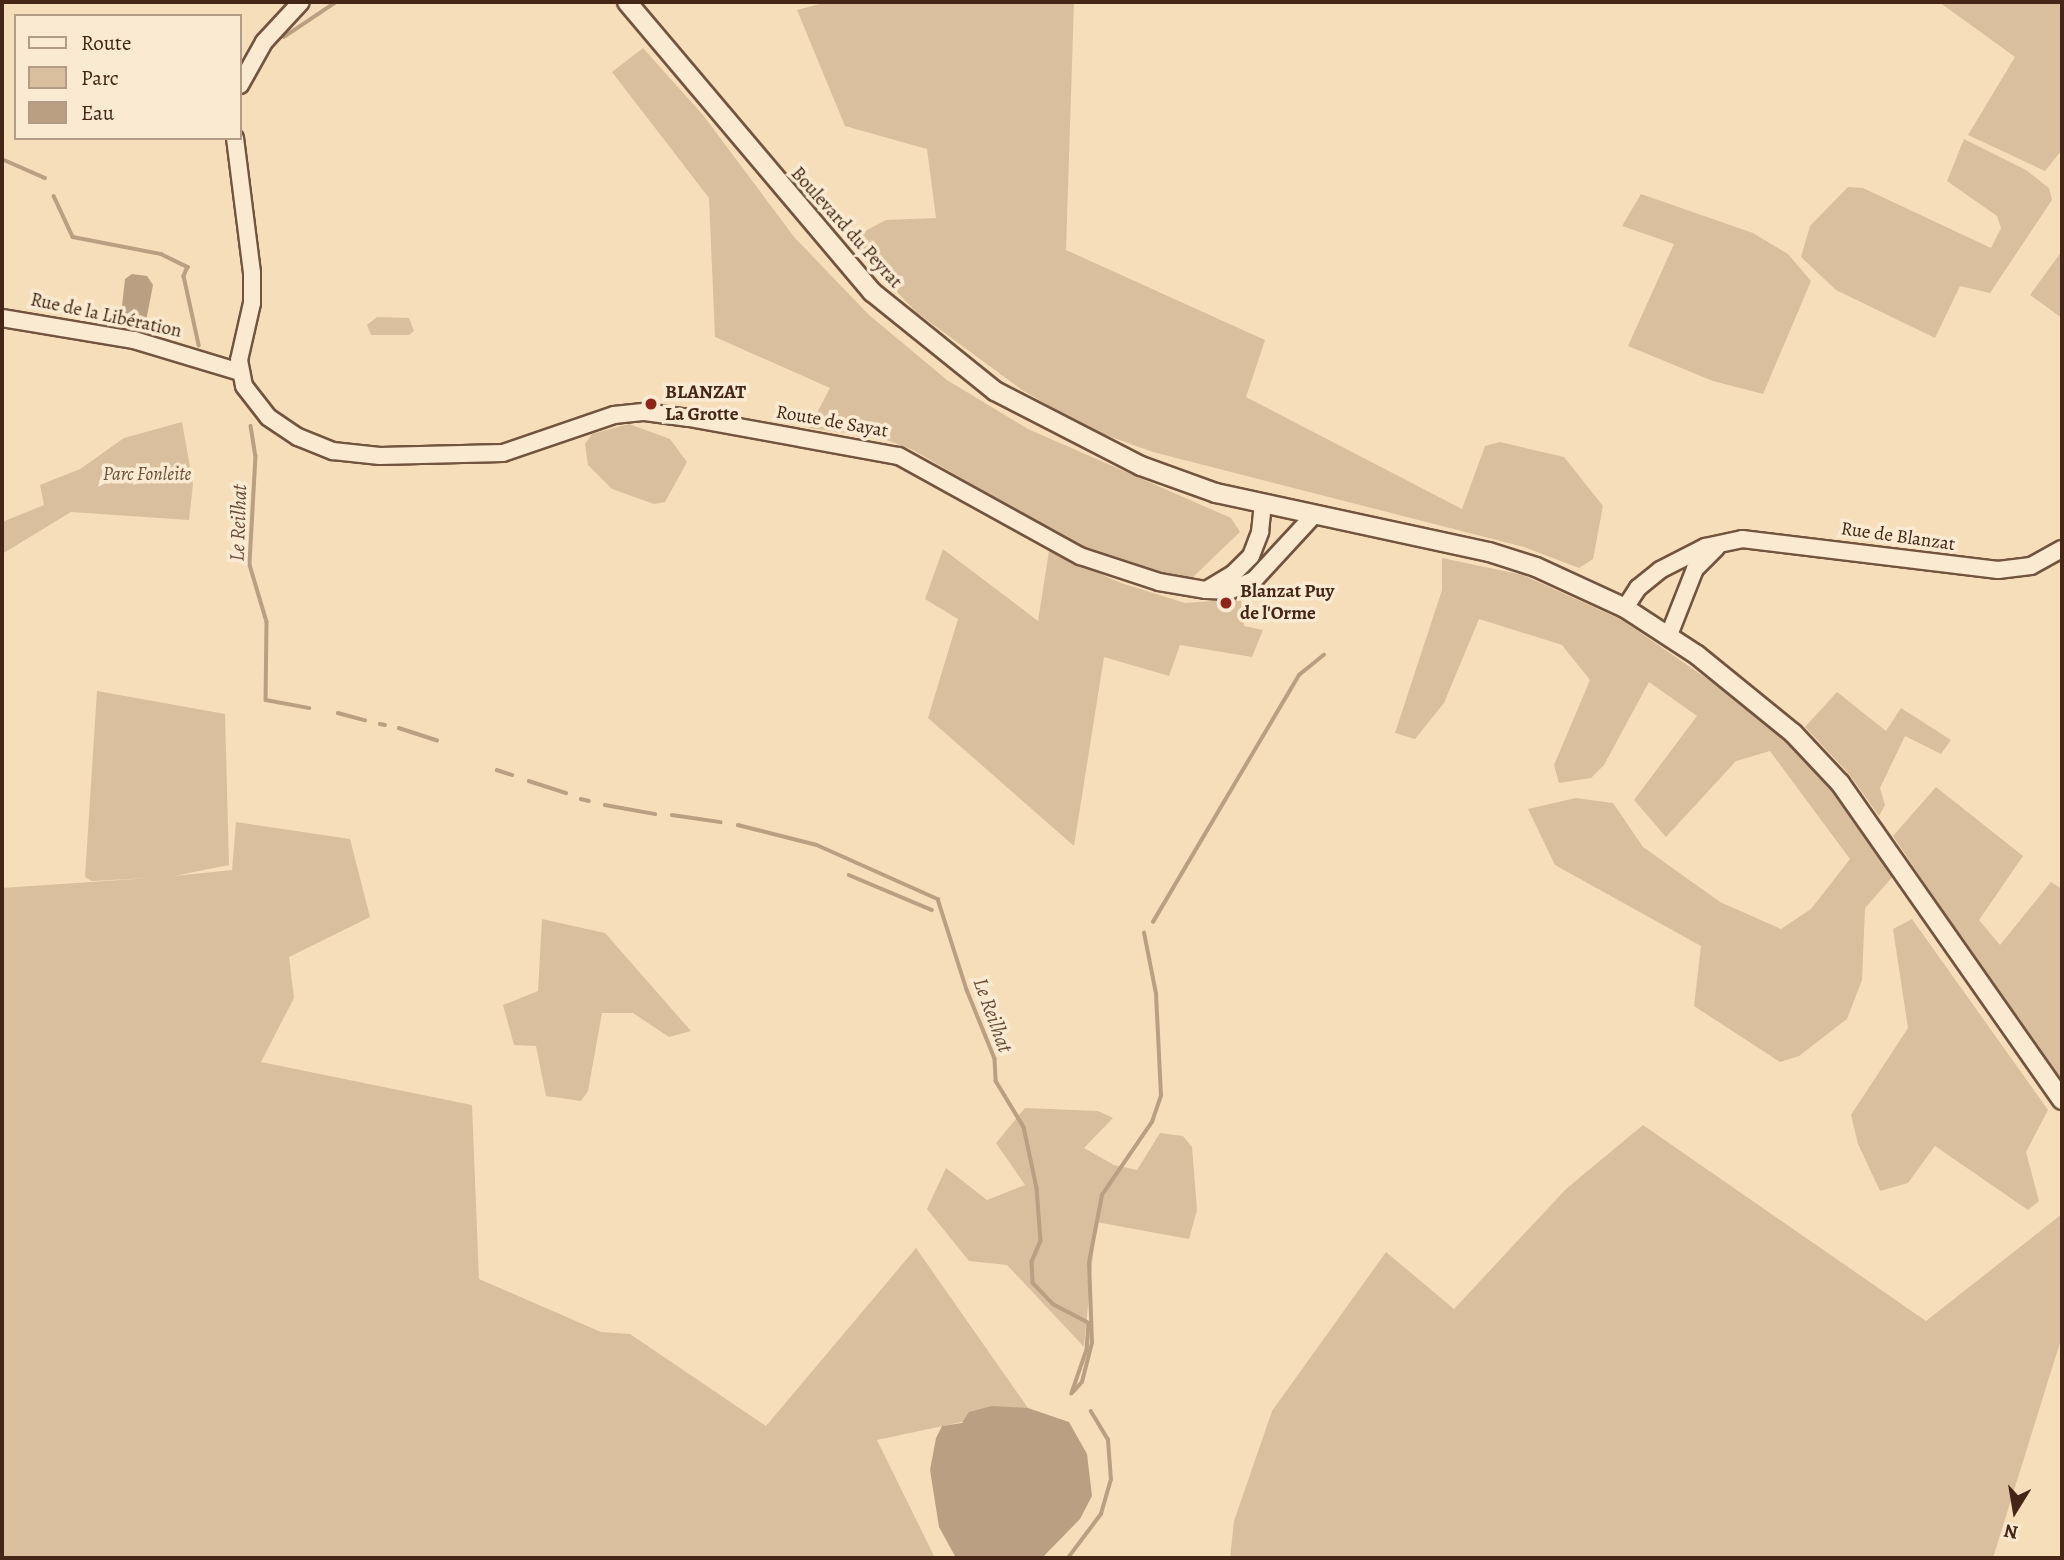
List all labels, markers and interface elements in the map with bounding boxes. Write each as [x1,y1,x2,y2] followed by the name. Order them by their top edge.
[14,14,242,140] legend
[81,29,131,57] text: Route
[81,64,119,92] text: Parc
[81,99,114,127] text: Eau
[786,163,906,293] street label: Boulevard du Peyrat
[28,289,184,343] street label: Rue de la Libération
[665,382,746,426] place label: BLANZAT La Grotte
[643,396,659,412] marker: BLANZAT La Grotte
[774,401,890,443] street label: Route de Sayat
[103,464,191,486] park label: Parc Fonleite
[224,484,252,562] water label: Le Reilhat
[1839,518,1957,556] street label: Rue de Blanzat
[1240,581,1334,625] place label: Blanzat Puy de l'Orme
[1218,595,1234,611] marker: Blanzat Puy de l'Orme
[968,974,1018,1056] water label: Le Reilhat
[1980,1476,2050,1546] north arrow
[2002,1518,2020,1546] text: N

